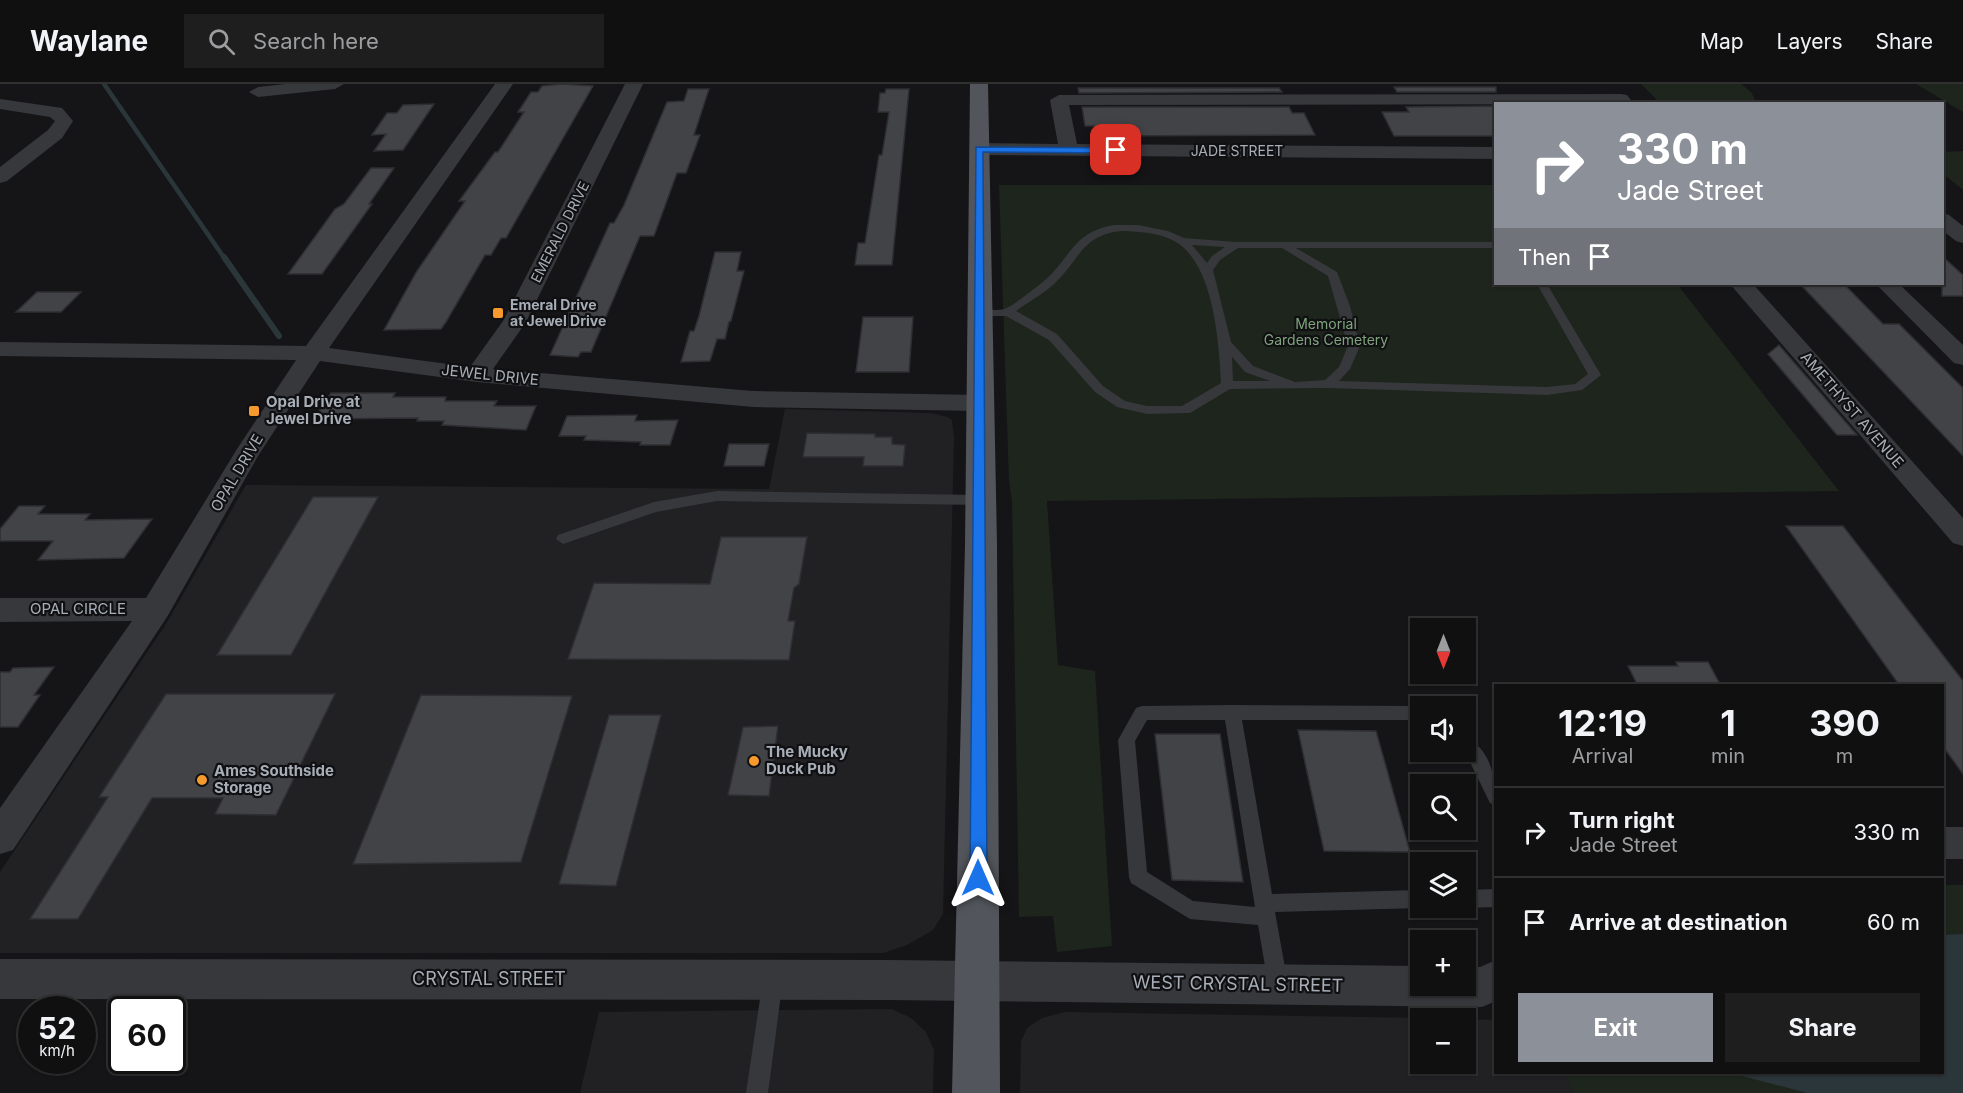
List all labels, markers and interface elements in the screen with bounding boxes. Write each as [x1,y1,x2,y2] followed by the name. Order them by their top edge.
[184,14,604,68] search box
[30,24,148,58] text: Waylane
[205,25,238,58] icon: search
[253,28,379,54] text: Search here
[1700,29,1744,54] text: Map
[1777,29,1843,54] text: Layers
[1876,29,1933,54] text: Share
[1617,123,1748,174] text: 330 m
[1090,124,1141,175] pin
[1518,126,1596,204] icon: right
[1099,133,1132,166] icon: arrive
[1191,142,1283,159] street label: JADE STREET
[1617,174,1764,207] text: Jade Street
[527,178,592,285] street label: EMERALD DRIVE
[1583,240,1616,273] icon: arrive
[1518,244,1571,270] text: Then
[510,296,606,329] place label: Emeral Drive at Jewel Drive
[491,306,505,320] marker: Emeral Drive at Jewel Drive
[1264,315,1388,348] park label: Memorial Gardens Cemetery
[1797,348,1908,472] street label: AMETHYST AVENUE
[440,360,540,389] street label: JEWEL DRIVE
[266,392,361,428] place label: Opal Drive at Jewel Drive
[247,404,261,418] marker: Opal Drive at Jewel Drive
[206,431,267,515] street label: OPAL DRIVE
[30,599,126,618] street label: OPAL CIRCLE
[1410,618,1476,684] north arrow
[1410,618,1476,1074] map controls
[1410,696,1476,762] button: sound
[1558,701,1647,745] text: 12:19
[1720,701,1736,745] text: 1
[1809,701,1880,745] text: 390
[766,742,848,778] place label: The Mucky Duck Pub
[1572,744,1633,768] text: Arrival
[1711,744,1745,768] text: min
[1836,744,1853,768] text: m
[747,754,761,768] marker: The Mucky Duck Pub
[214,761,334,797] place label: Ames Southside Storage
[195,773,209,787] marker: Ames Southside Storage
[1410,774,1476,840] button: search
[1569,807,1675,833] text: Turn right
[1518,816,1551,849] icon: right
[1853,819,1920,845] text: 330 m
[1569,833,1678,857] text: Jade Street
[946,846,1010,910] position arrow
[1410,852,1476,918] button: layers
[1518,906,1551,939] icon: arrive
[1569,909,1788,935] text: Arrive at destination
[1867,909,1920,935] text: 60 m
[1410,930,1476,996] button: +
[412,968,566,989] street label: CRYSTAL STREET
[1133,971,1343,996] street label: WEST CRYSTAL STREET
[1518,993,1713,1062] button: Exit
[1725,993,1920,1062] button: Share
[108,996,186,1074] speed limit sign: 60
[1410,1008,1476,1074] button: −
[38,1010,76,1046] text: 52
[39,1041,75,1060] text: km/h

